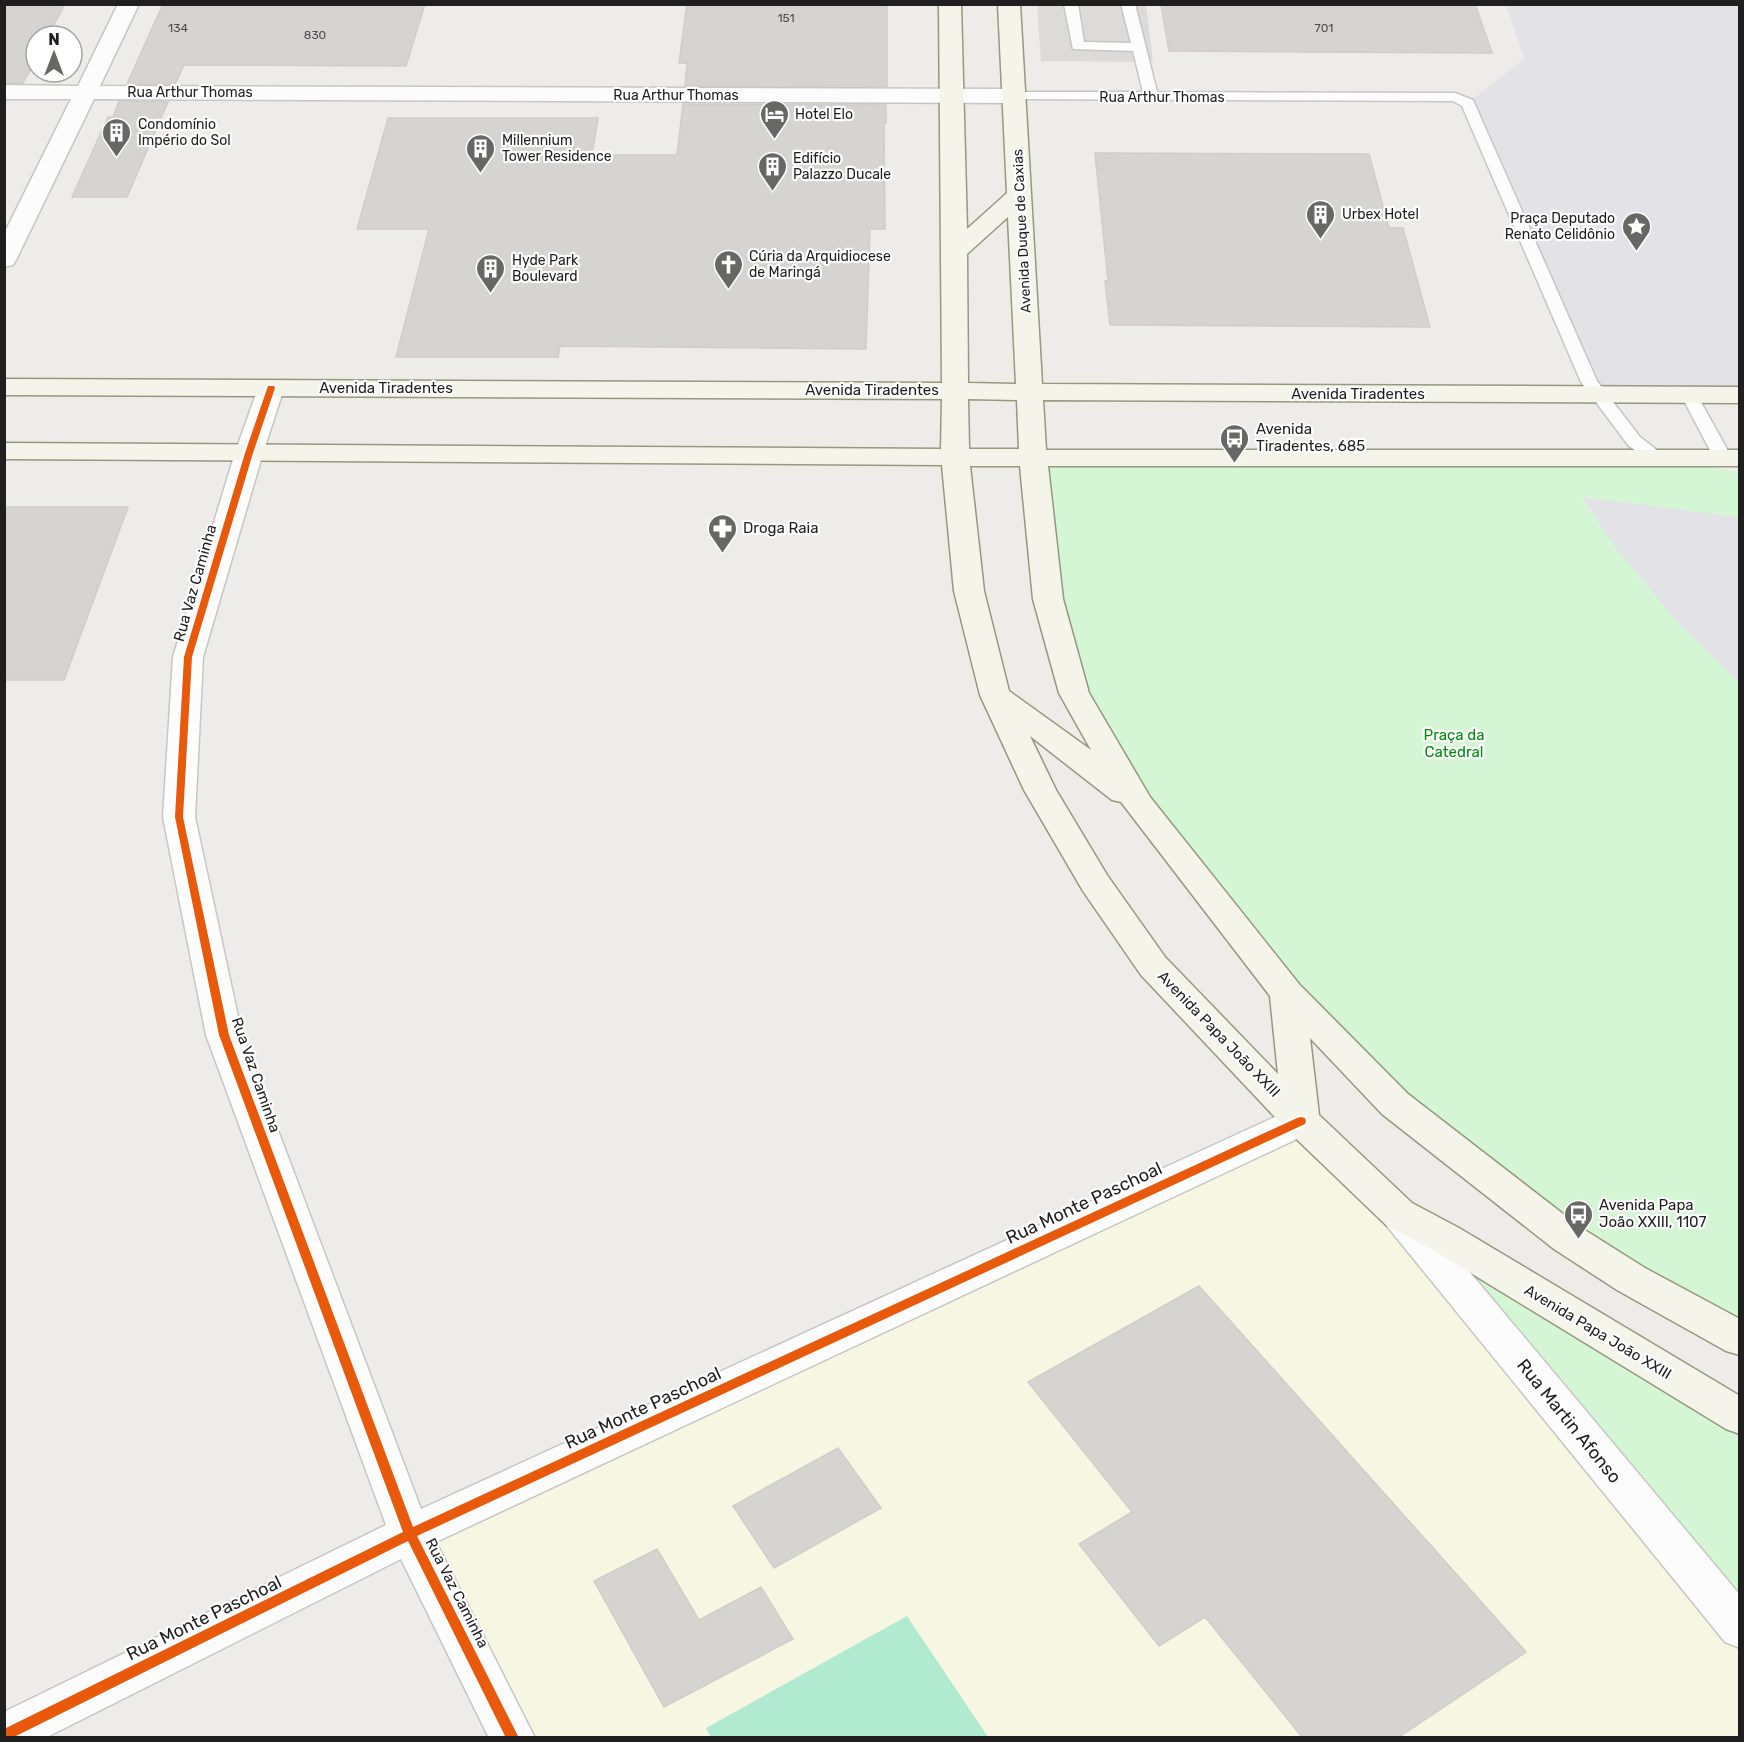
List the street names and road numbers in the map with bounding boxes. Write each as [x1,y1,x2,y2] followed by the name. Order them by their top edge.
[127,84,253,101] street label: Rua Arthur Thomas
[613,87,739,104] street label: Rua Arthur Thomas
[1099,89,1225,106] street label: Rua Arthur Thomas
[1009,149,1035,313] street label: Avenida Duque de Caxias
[319,379,453,397] street label: Avenida Tiradentes
[805,381,939,399] street label: Avenida Tiradentes
[1291,385,1425,403] street label: Avenida Tiradentes
[170,522,220,644] street label: Rua Vaz Caminha
[1154,967,1284,1101] street label: Avenida Papa João XXIII
[228,1015,284,1135] street label: Rua Vaz Caminha
[1002,1157,1166,1249] street label: Rua Monte Paschoal
[1521,1281,1675,1383] street label: Avenida Papa João XXIII
[1512,1354,1626,1488] street label: Rua Martin Afonso
[561,1362,725,1454] street label: Rua Monte Paschoal
[422,1535,492,1651] street label: Rua Vaz Caminha
[123,1571,285,1665] street label: Rua Monte Paschoal

